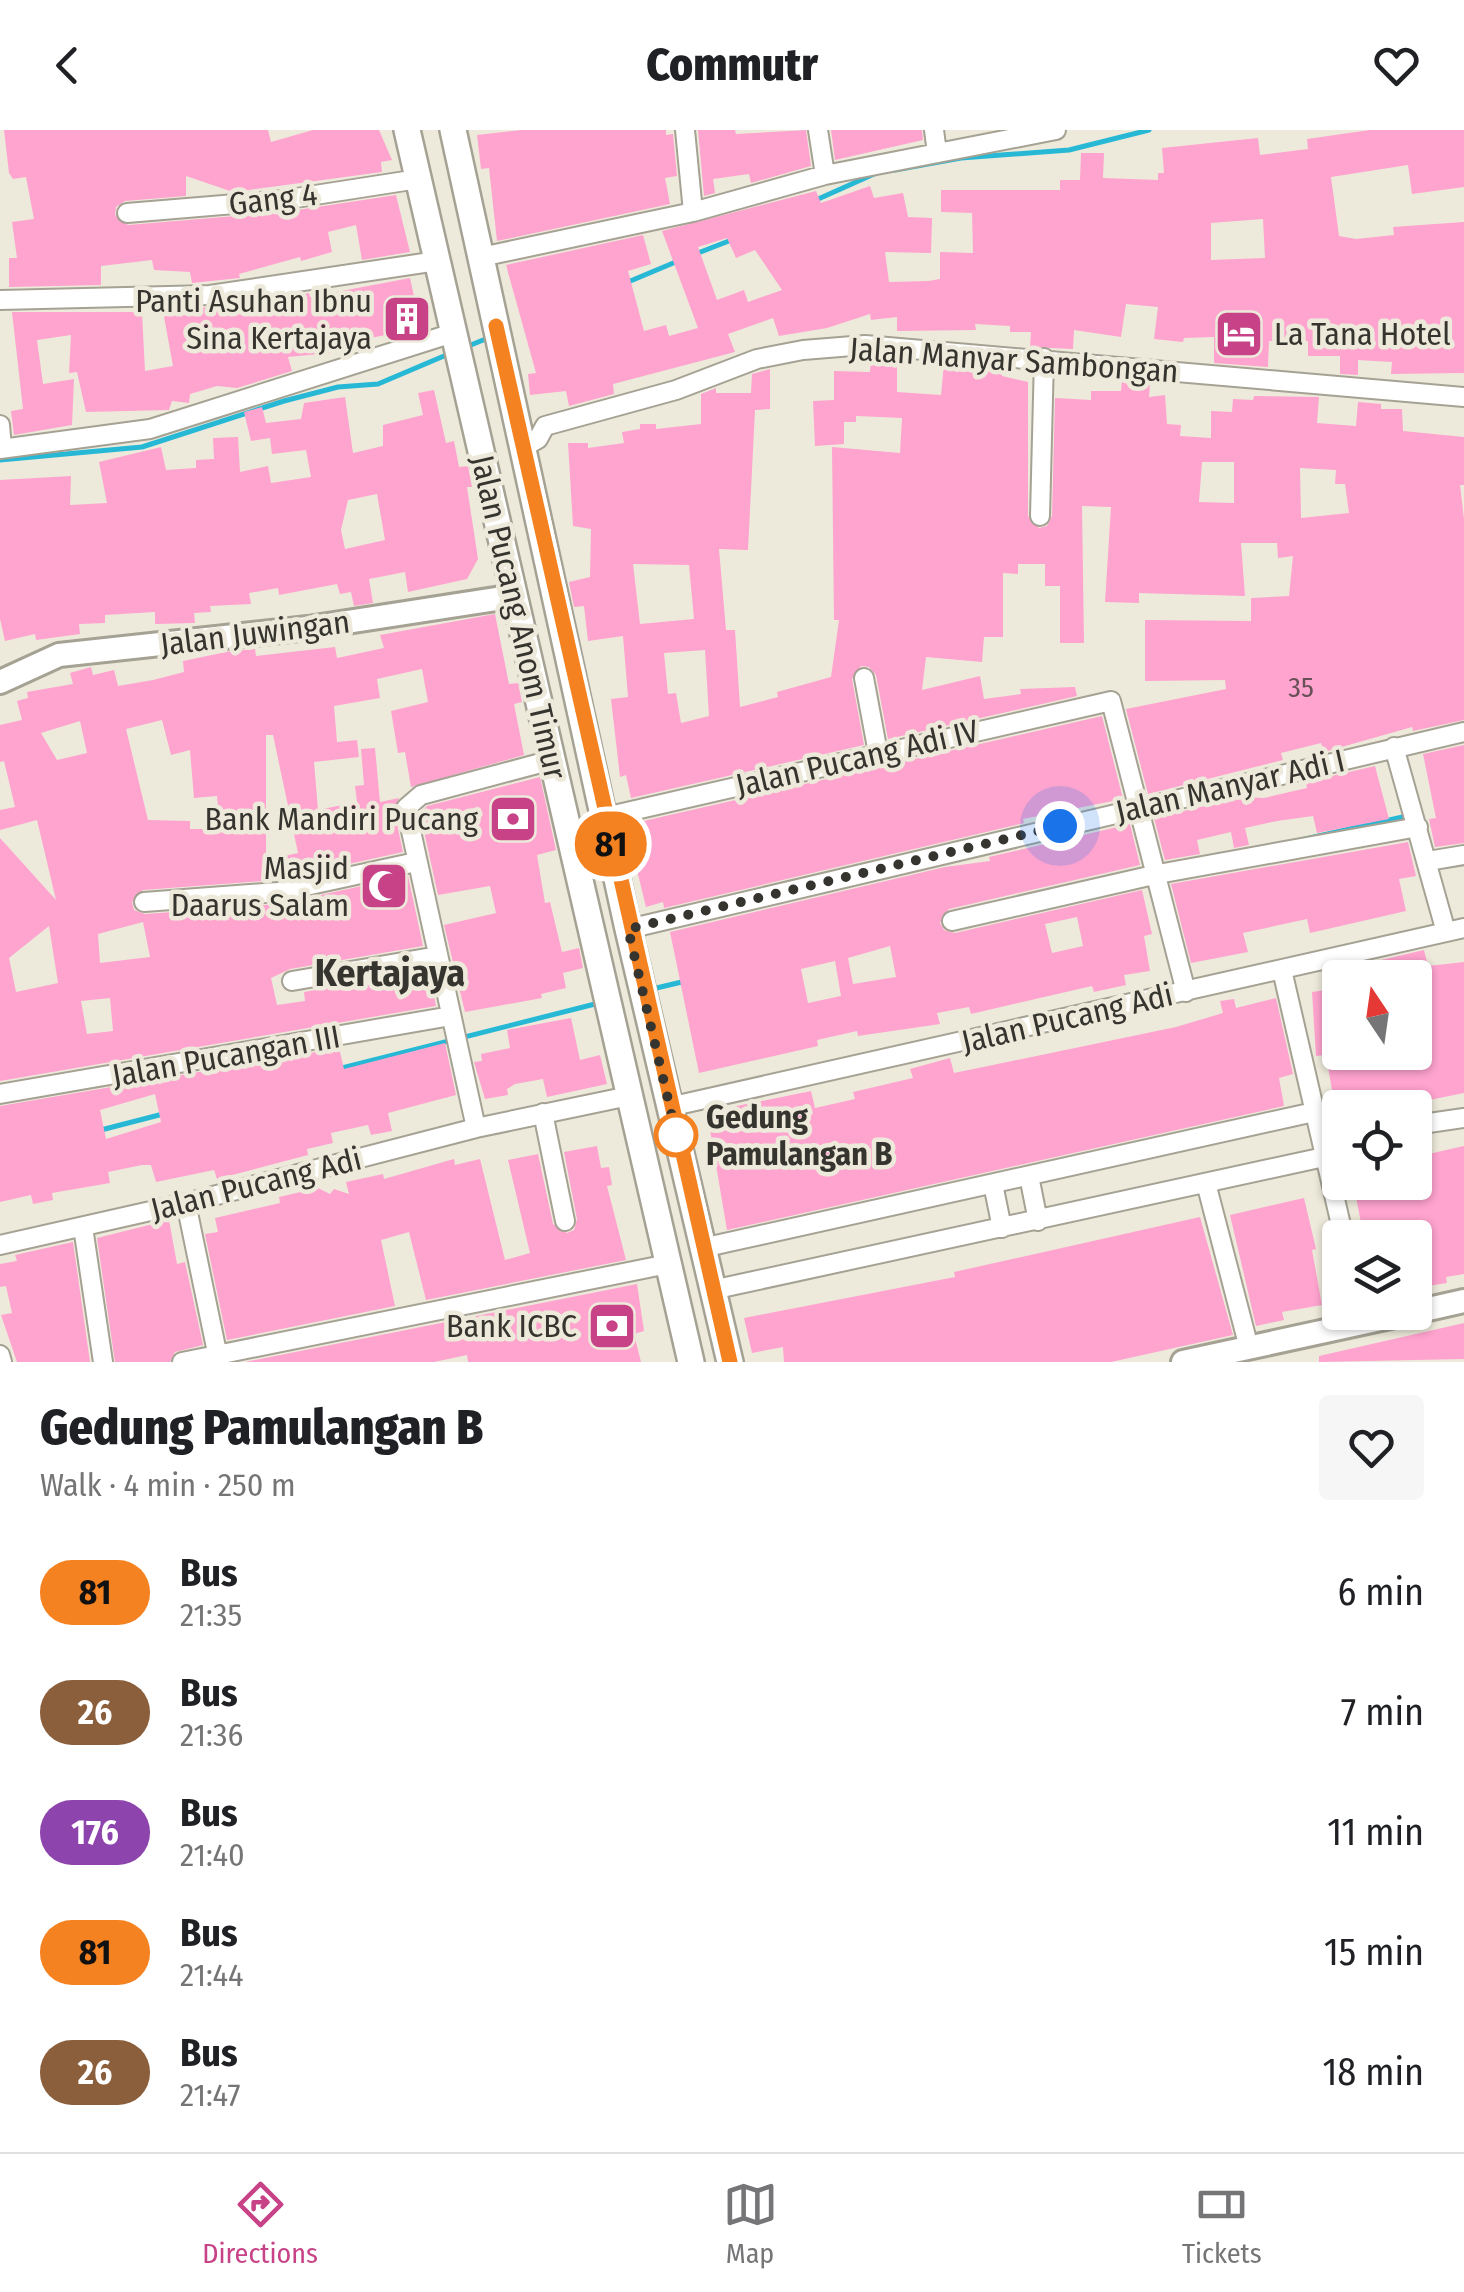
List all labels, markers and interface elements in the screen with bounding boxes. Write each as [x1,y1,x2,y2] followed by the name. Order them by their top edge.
[40,38,95,93] icon: back
[646,38,818,92] text: Commutr
[1369,38,1424,93] icon: heart
[227,175,319,223] street label: Gang 4
[135,282,372,357] place label: Panti Asuhan Ibnu Sina Kertajaya
[381,293,433,345] building icon: Panti Asuhan Ibnu Sina Kertajaya
[1213,308,1265,360] hotel icon: La Tana Hotel
[1274,315,1451,353] place label: La Tana Hotel
[848,330,1180,390] street label: Jalan Manyar Sambongan
[463,451,575,783] street label: Jalan Pucang Anom Timur
[158,603,352,663] street label: Jalan Juwingan
[1288,671,1314,704] house number: 35
[732,711,983,804] street label: Jalan Pucang Adi IV
[1112,741,1348,831] street label: Jalan Manyar Adi I
[487,793,539,845] bank icon: Bank Mandiri Pucang
[205,800,478,838] place label: Bank Mandiri Pucang
[1035,801,1085,851] your location
[566,812,656,876] line badge: 81
[595,823,627,865] text: 81
[171,849,349,924] place label: Masjid Daarus Salam
[358,860,410,912] mosque icon: Masjid Daarus Salam
[315,950,465,996] district label: Kertajaya
[1322,960,1432,1070] north arrow
[1322,960,1432,1330] map controls
[958,975,1176,1061] street label: Jalan Pucang Adi
[109,1017,343,1095] street label: Jalan Pucangan III
[1322,1090,1432,1200] button: locate
[706,1098,893,1173] place label: Gedung Pamulangan B
[655,1114,697,1156] marker: Gedung Pamulangan B
[147,1139,365,1229] street label: Jalan Pucang Adi
[1322,1220,1432,1330] button: layers
[586,1300,638,1352] bank icon: Bank ICBC
[446,1307,577,1345] place label: Bank ICBC
[1319,1395,1424,1500] button: heart
[40,1399,483,1457] text: Gedung Pamulangan B
[40,1466,296,1504] text: Walk · 4 min · 250 m
[180,1550,238,1596] text: Bus
[1337,1569,1424,1615] text: 6 min
[79,1571,111,1613] text: 81
[180,1596,242,1634] text: 21:35
[180,1670,238,1716] text: Bus
[1341,1689,1424,1735] text: 7 min
[78,1691,112,1733] text: 26
[180,1716,243,1754] text: 21:36
[180,1790,238,1836] text: Bus
[1327,1809,1424,1855] text: 11 min
[71,1811,119,1853] text: 176
[180,1836,245,1874] text: 21:40
[180,1910,238,1956] text: Bus
[1324,1929,1424,1975] text: 15 min
[79,1931,111,1973] text: 81
[180,1956,244,1994] text: 21:44
[180,2030,238,2076] text: Bus
[1322,2049,1424,2095] text: 18 min
[78,2051,112,2093] text: 26
[180,2076,240,2114] text: 21:47
[202,2177,318,2270] tab: Directions
[723,2177,778,2270] tab: Map
[1182,2177,1262,2270] tab: Tickets

